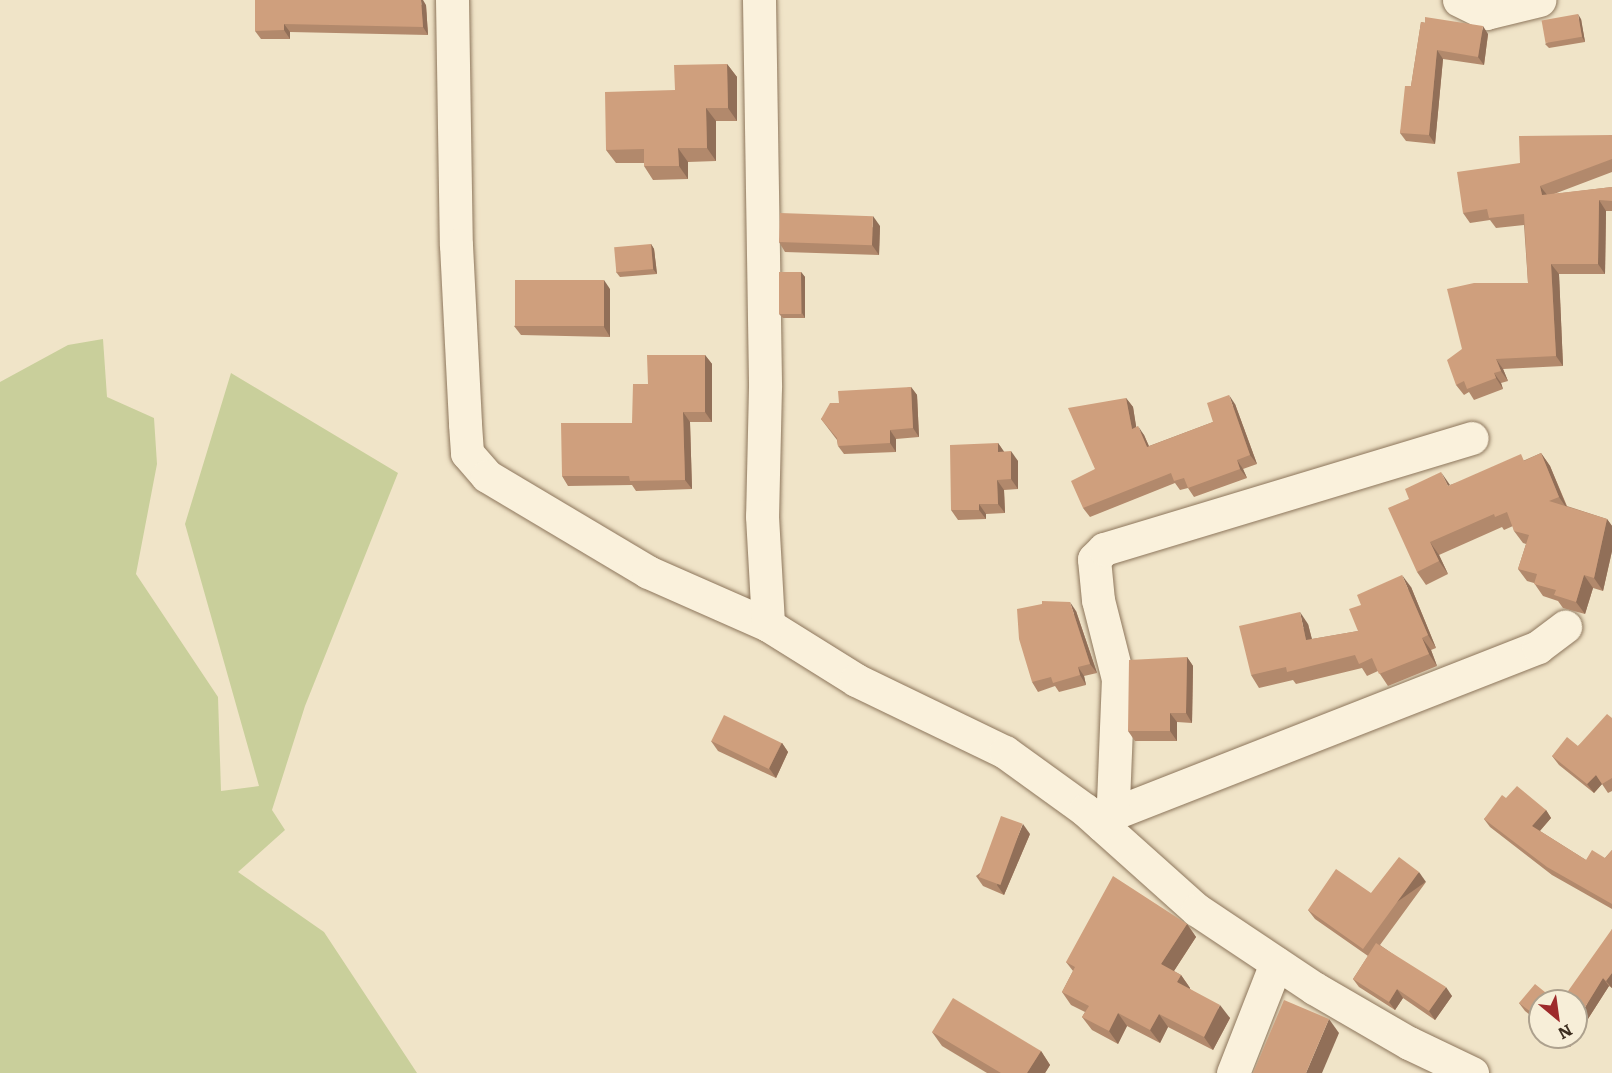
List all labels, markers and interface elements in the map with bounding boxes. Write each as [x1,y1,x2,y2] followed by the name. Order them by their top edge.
[1528,989,1588,1049] north arrow
[1554,1019,1577,1047] text: N

